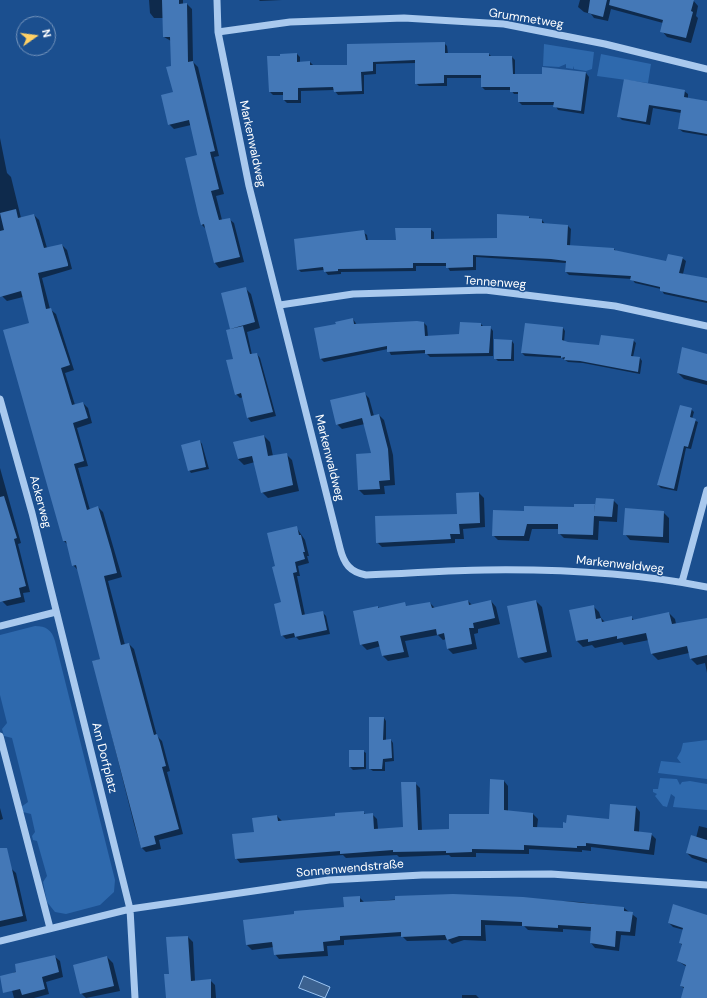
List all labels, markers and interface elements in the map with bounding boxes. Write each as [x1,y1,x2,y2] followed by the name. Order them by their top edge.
[488,6,564,32] street label: Grummetweg
[16,16,56,56] north arrow
[39,28,54,39] text: N
[236,99,268,189] street label: Markenwaldweg
[463,274,527,292] street label: Tennenweg
[311,413,347,503] street label: Markenwaldweg
[26,474,54,530] street label: Ackerweg
[575,553,665,577] street label: Markenwaldweg
[88,721,120,795] street label: Am Dorfplatz
[296,857,404,881] street label: Sonnenwendstraße

